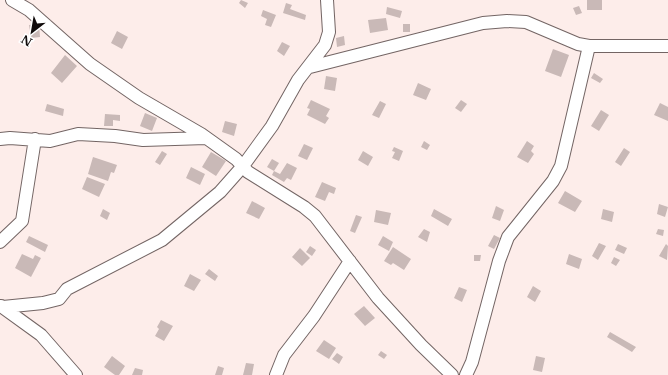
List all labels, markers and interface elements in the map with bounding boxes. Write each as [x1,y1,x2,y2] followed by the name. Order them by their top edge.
[12,12,52,52] north arrow
[18,32,35,49] text: N

